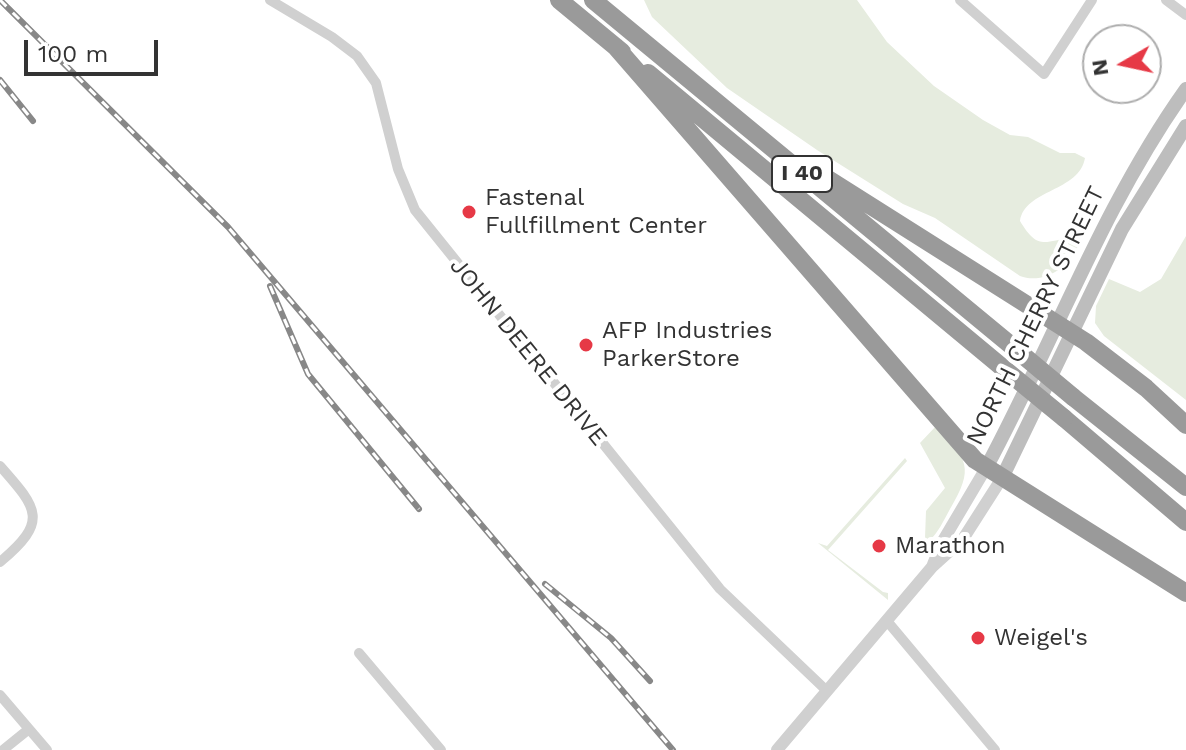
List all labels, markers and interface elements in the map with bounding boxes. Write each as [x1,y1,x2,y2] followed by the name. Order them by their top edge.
[28,24,162,74] scale bar
[1082,24,1162,104] north arrow
[38,40,108,68] text: 100 m
[1086,58,1113,78] text: N
[772,156,832,192] road number: I 40
[961,182,1111,450] street label: NORTH CHERRY STREET
[485,184,707,240] place label: Fastenal Fullfillment Center
[460,203,478,221] marker: Fastenal Fullfillment Center
[443,252,613,452] street label: JOHN DEERE DRIVE
[602,317,772,373] place label: AFP Industries ParkerStore
[577,336,595,354] marker: AFP Industries ParkerStore
[895,532,1006,560] place label: Marathon
[870,537,888,555] marker: Marathon
[994,624,1088,652] place label: Weigel's
[969,629,987,647] marker: Weigel's

